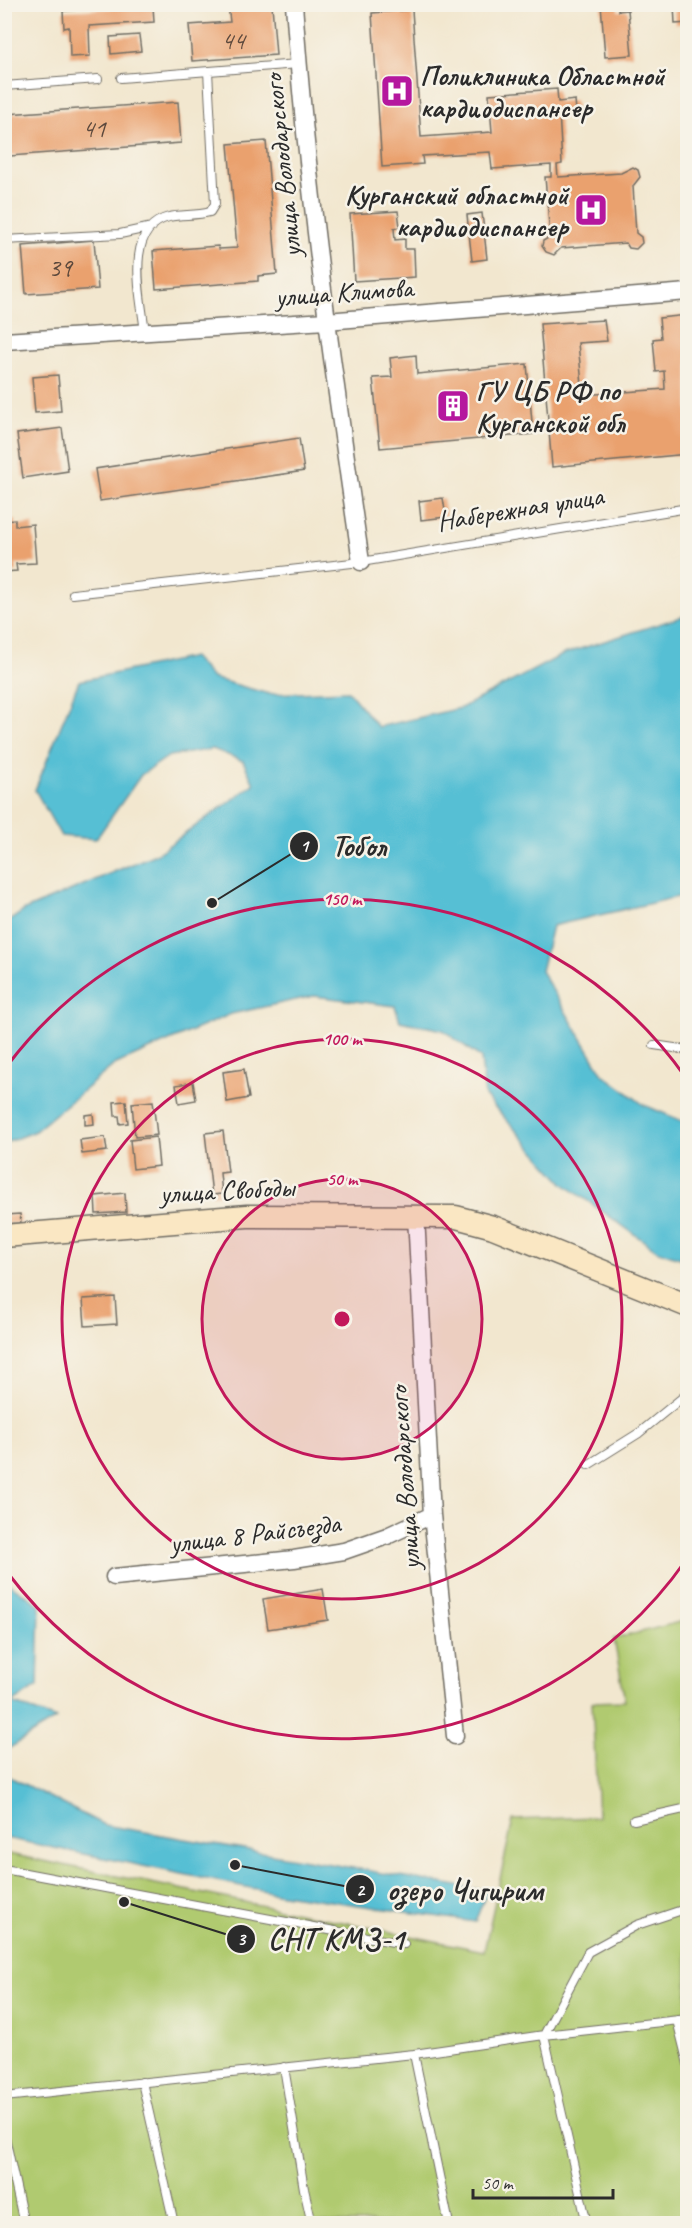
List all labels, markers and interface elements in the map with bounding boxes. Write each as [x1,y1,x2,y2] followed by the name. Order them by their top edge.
[221,24,247,57] house number: 44
[420,58,666,125] place label: Поликлиника Областной кардиодиспансер
[255,70,309,261] street label: улица Володарского
[379,73,415,109] hospital icon: Поликлиника Областной кардиодиспансер
[82,112,107,145] house number: 41
[345,177,570,244] place label: Курганский областной кардиодиспансер
[573,192,609,228] hospital icon: Курганский областной кардиодиспансер
[48,251,74,284] house number: 39
[272,270,417,314] street label: улица Климова
[476,373,626,440] place label: ГУ ЦБ РФ по Курганской обл
[435,388,471,424] building icon: ГУ ЦБ РФ по Курганской обл
[434,477,607,538] street label: Набережная улица
[289,822,398,870] callout: Тобол
[332,827,388,865] text: Тобол
[300,835,310,857] text: 1
[323,888,363,910] text: 150 m
[323,1028,363,1050] text: 100 m
[327,1168,359,1190] text: 50 m
[157,1169,297,1211] street label: улица Свободы
[332,1309,352,1329] centre of rings
[380,1382,428,1573] street label: улица Володарского
[166,1505,344,1562] street label: улица 8 Райсъезда
[345,1865,555,1913] callout: озеро Чигирим
[387,1871,545,1910] text: озеро Чигирим
[356,1879,366,1901] text: 2
[226,1915,416,1963] callout: СНТ КМЗ-1
[268,1920,408,1958] text: СНТ КМЗ-1
[237,1928,247,1950] text: 3
[473,2162,612,2200] scale bar
[482,2172,515,2194] text: 50 m

